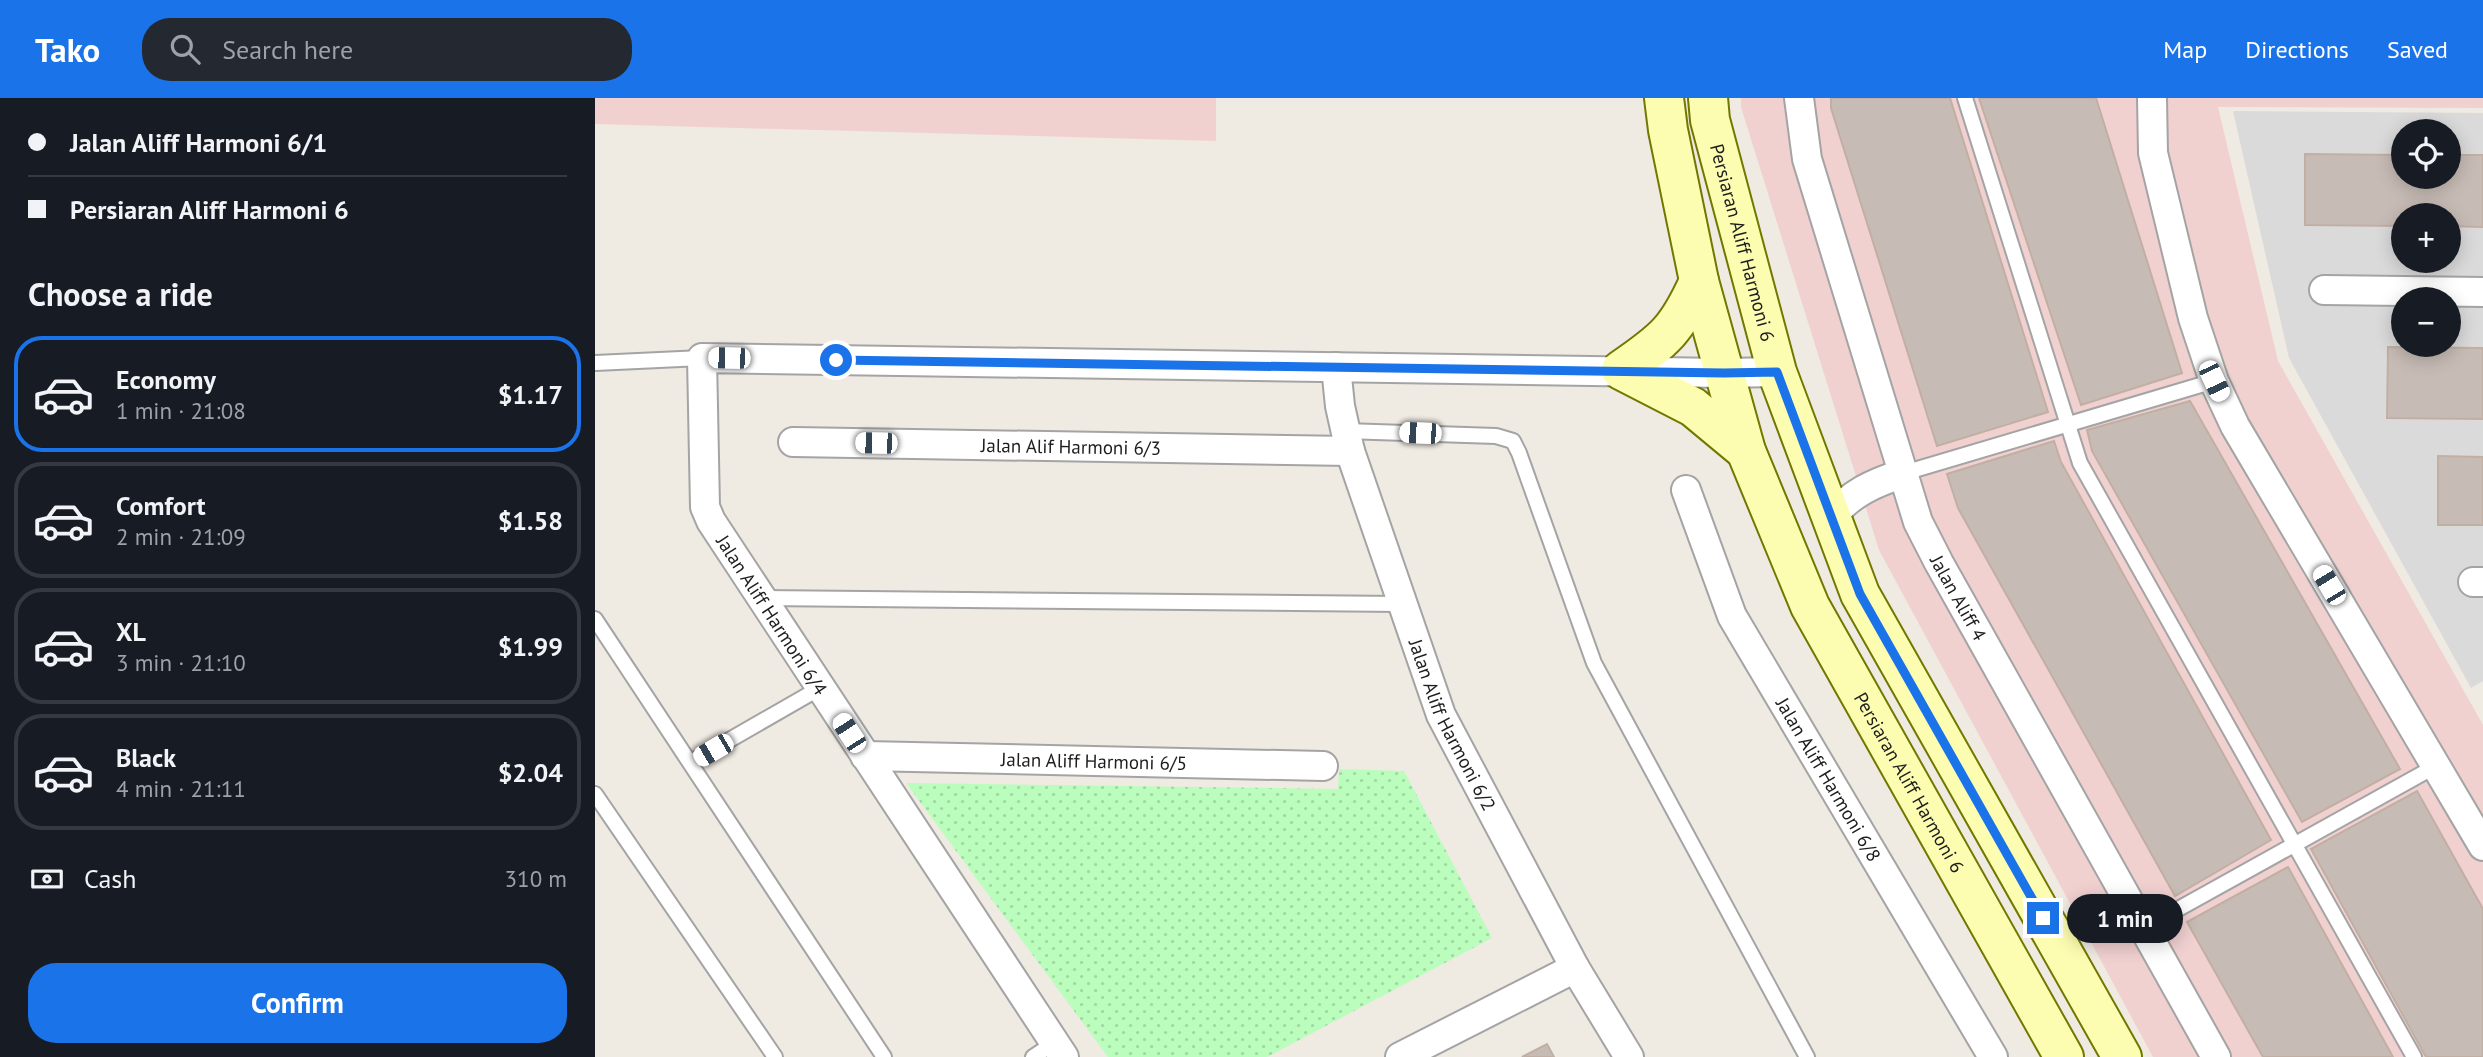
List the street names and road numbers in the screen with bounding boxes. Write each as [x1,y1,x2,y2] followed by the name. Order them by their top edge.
[1705,141,1780,344] street label: Persiaran Aliff Harmoni 6
[980,433,1161,460] street label: Jalan Alif Harmoni 6/3
[711,530,833,700] street label: Jalan Aliff Harmoni 6/4
[1925,550,1992,645] street label: Jalan Aliff 4
[1403,635,1501,815] street label: Jalan Aliff Harmoni 6/2
[1849,688,1970,877] street label: Persiaran Aliff Harmoni 6
[1770,692,1886,866] street label: Jalan Aliff Harmoni 6/8
[1000,747,1187,775] street label: Jalan Aliff Harmoni 6/5

